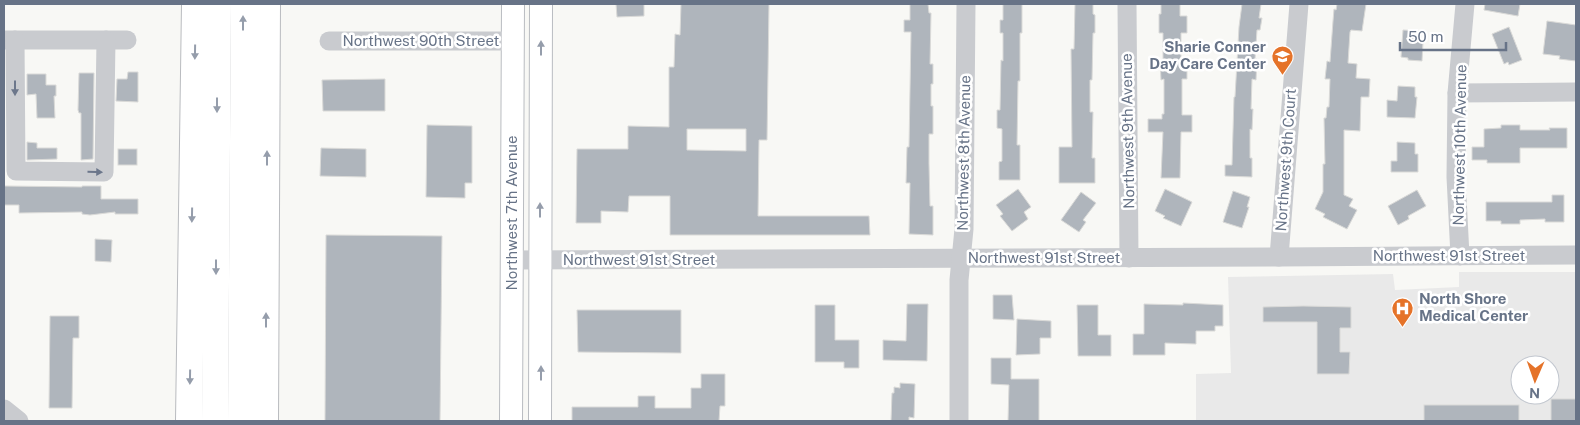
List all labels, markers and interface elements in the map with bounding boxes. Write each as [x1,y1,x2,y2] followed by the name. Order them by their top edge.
[240,14,248,30] one-way arrow
[1400,20,1506,52] scale bar
[1408,28,1443,45] text: 50 m
[343,32,500,49] street label: Northwest 90th Street
[1149,38,1266,72] place label: Sharie Conner Day Care Center
[537,39,545,55] one-way arrow
[1270,44,1294,75] school or university icon: Sharie Conner Day Care Center
[191,45,199,61] one-way arrow
[1118,53,1137,209] street label: Northwest 9th Avenue
[1450,64,1469,226] street label: Northwest 10th Avenue
[954,75,973,231] street label: Northwest 8th Avenue
[11,81,19,97] one-way arrow
[1272,88,1299,232] street label: Northwest 9th Court
[213,97,221,113] one-way arrow
[503,135,520,291] street label: Northwest 7th Avenue
[263,149,271,165] one-way arrow
[88,168,104,176] one-way arrow
[536,202,544,218] one-way arrow
[188,207,196,223] one-way arrow
[1373,247,1525,264] street label: Northwest 91st Street
[968,249,1120,266] street label: Northwest 91st Street
[563,251,715,268] street label: Northwest 91st Street
[212,260,220,276] one-way arrow
[1419,290,1528,324] place label: North Shore Medical Center
[1391,296,1415,327] hospital icon: North Shore Medical Center
[262,312,270,328] one-way arrow
[1510,355,1560,405] north arrow
[536,364,544,380] one-way arrow
[185,370,193,386] one-way arrow
[1529,385,1540,401] text: N

